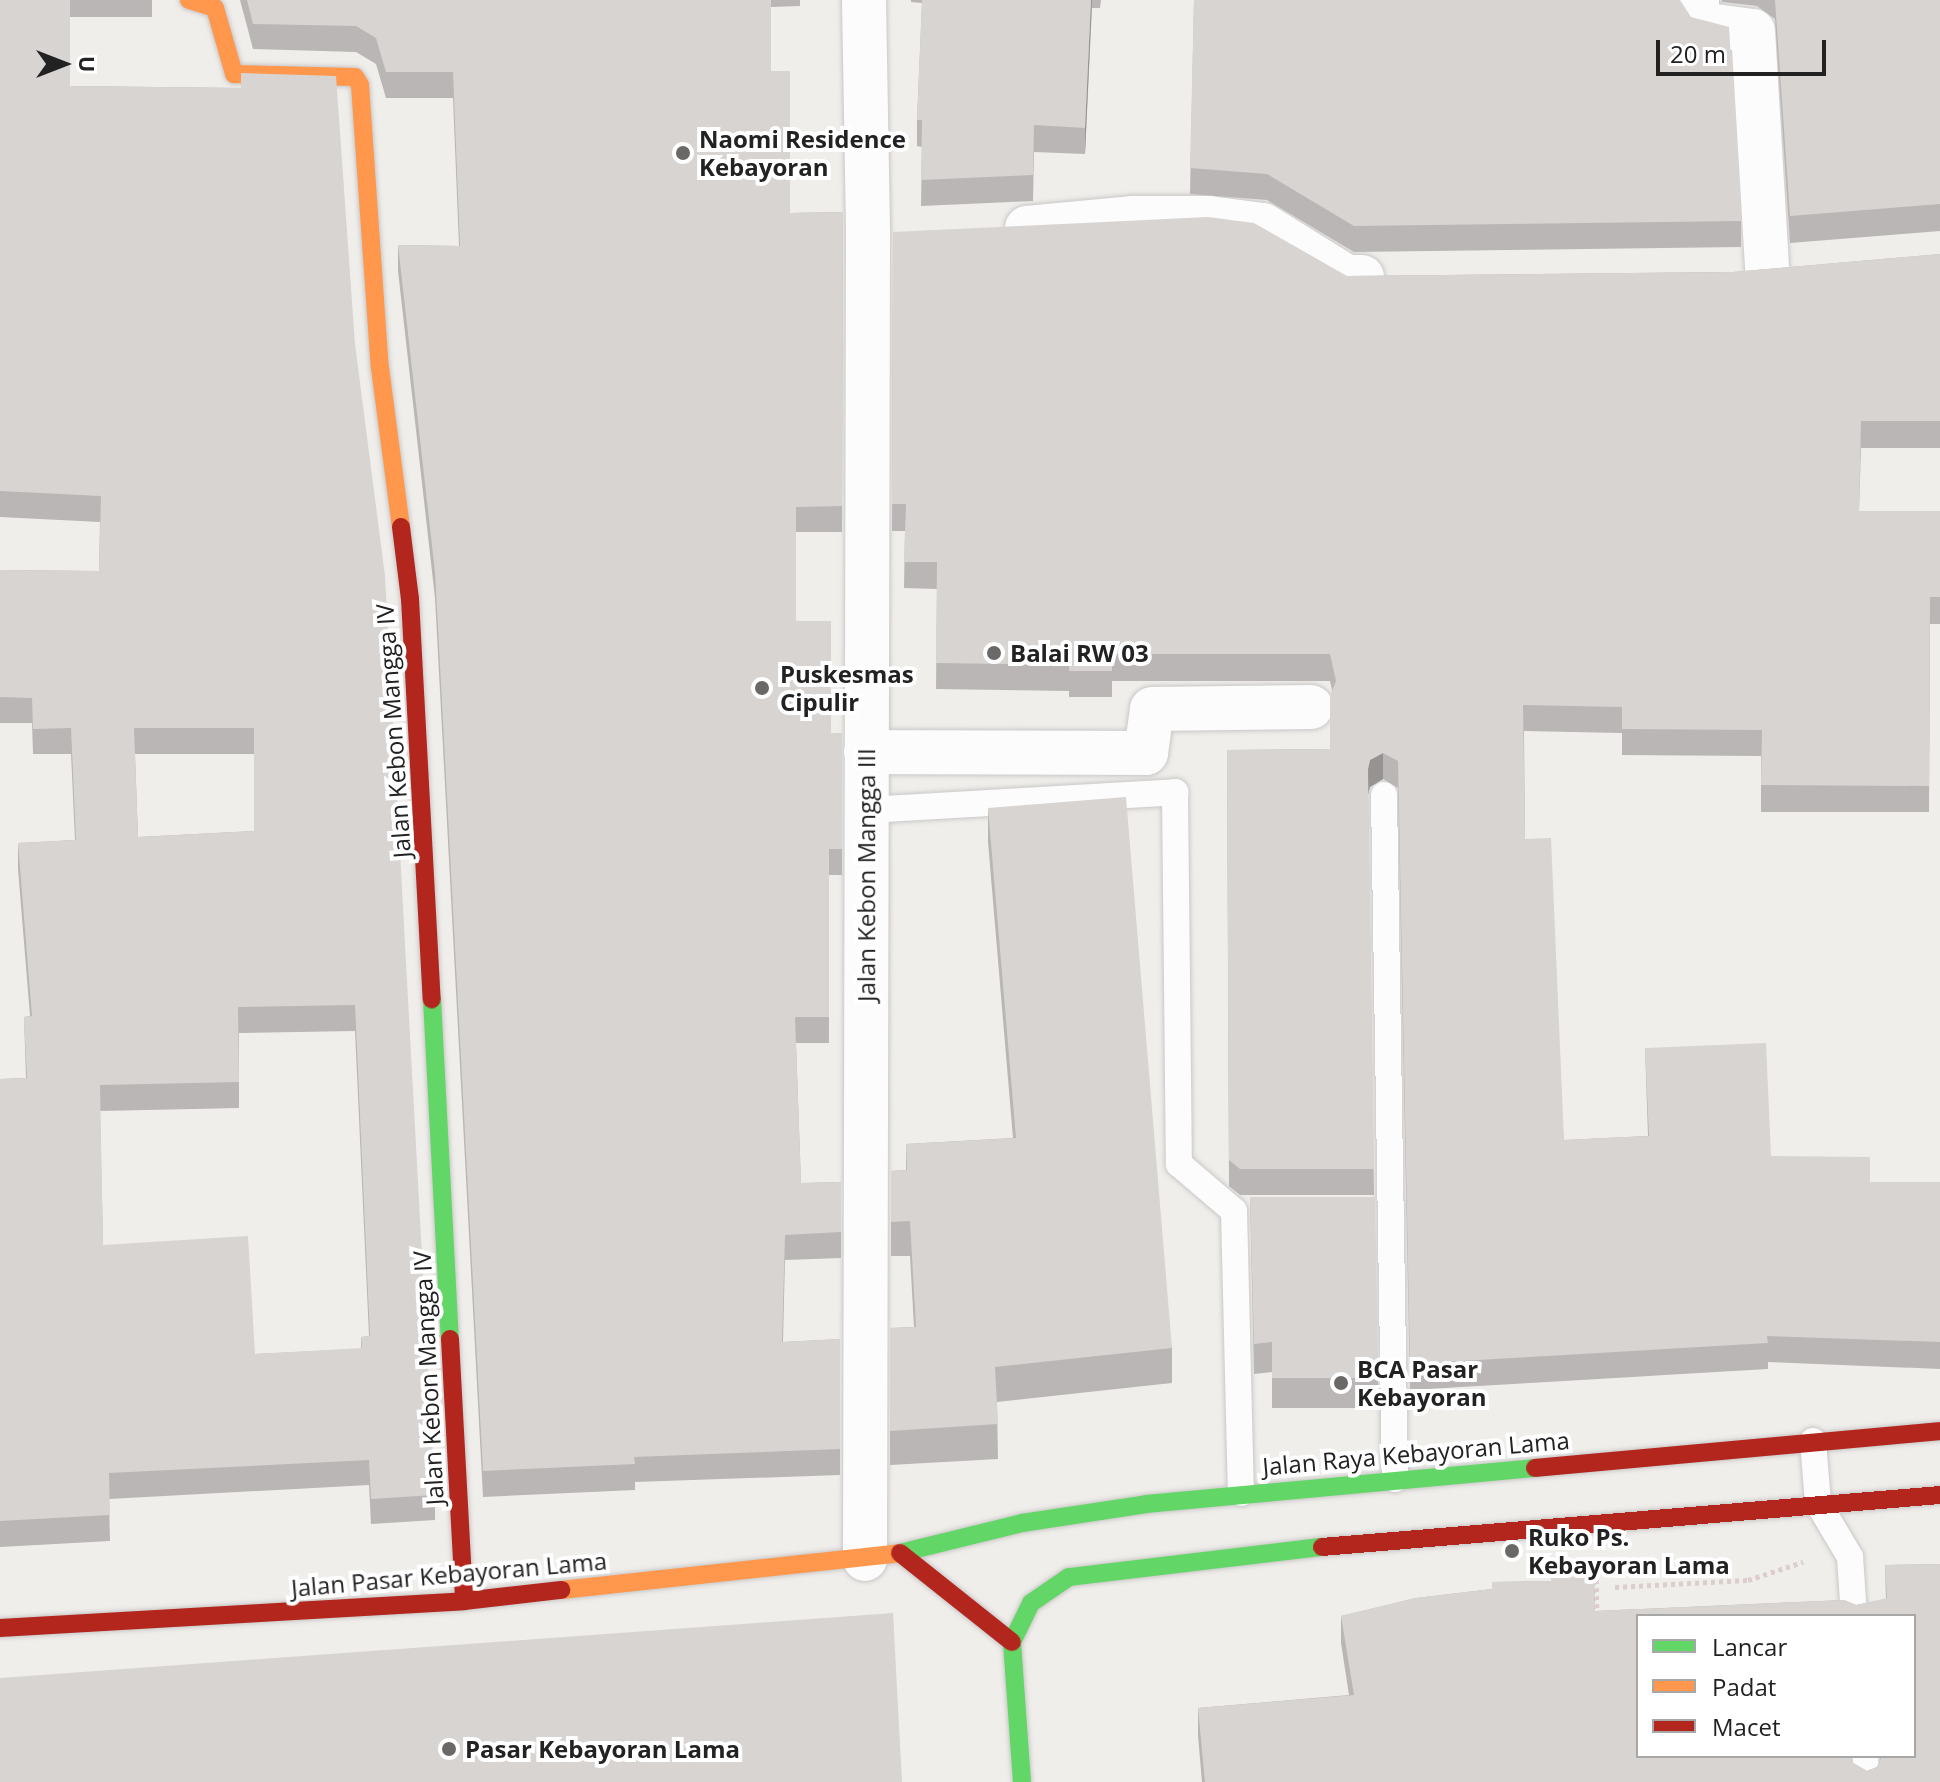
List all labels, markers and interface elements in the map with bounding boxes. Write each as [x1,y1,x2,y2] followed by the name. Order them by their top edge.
[24,24,104,104] north arrow
[1660,24,1830,74] scale bar
[1670,37,1726,70] text: 20 m
[73,56,103,72] text: U
[699,125,906,181] place label: Naomi Residence Kebayoran
[674,144,692,162] marker: Naomi Residence Kebayoran
[370,603,416,859] street label: Jalan Kebon Mangga IV
[1010,639,1149,667] place label: Balai RW 03
[985,644,1003,662] marker: Balai RW 03
[780,660,914,716] place label: Puskesmas Cipulir
[751,677,773,699] marker: Puskesmas Cipulir
[852,748,880,1002] street label: Jalan Kebon Mangga III
[407,1250,449,1506] street label: Jalan Kebon Mangga IV
[1357,1355,1486,1411] place label: BCA Pasar Kebayoran
[1332,1374,1350,1392] marker: BCA Pasar Kebayoran
[1261,1425,1571,1481] street label: Jalan Raya Kebayoran Lama
[1528,1523,1730,1579] place label: Ruko Ps. Kebayoran Lama
[1503,1542,1521,1560] marker: Ruko Ps. Kebayoran Lama
[290,1546,608,1602] street label: Jalan Pasar Kebayoran Lama
[1636,1614,1916,1758] legend
[1712,1630,1787,1663] text: Lancar
[1712,1670,1776,1703] text: Padat
[1712,1710,1780,1743] text: Macet
[465,1735,740,1763] place label: Pasar Kebayoran Lama
[440,1740,458,1758] marker: Pasar Kebayoran Lama

